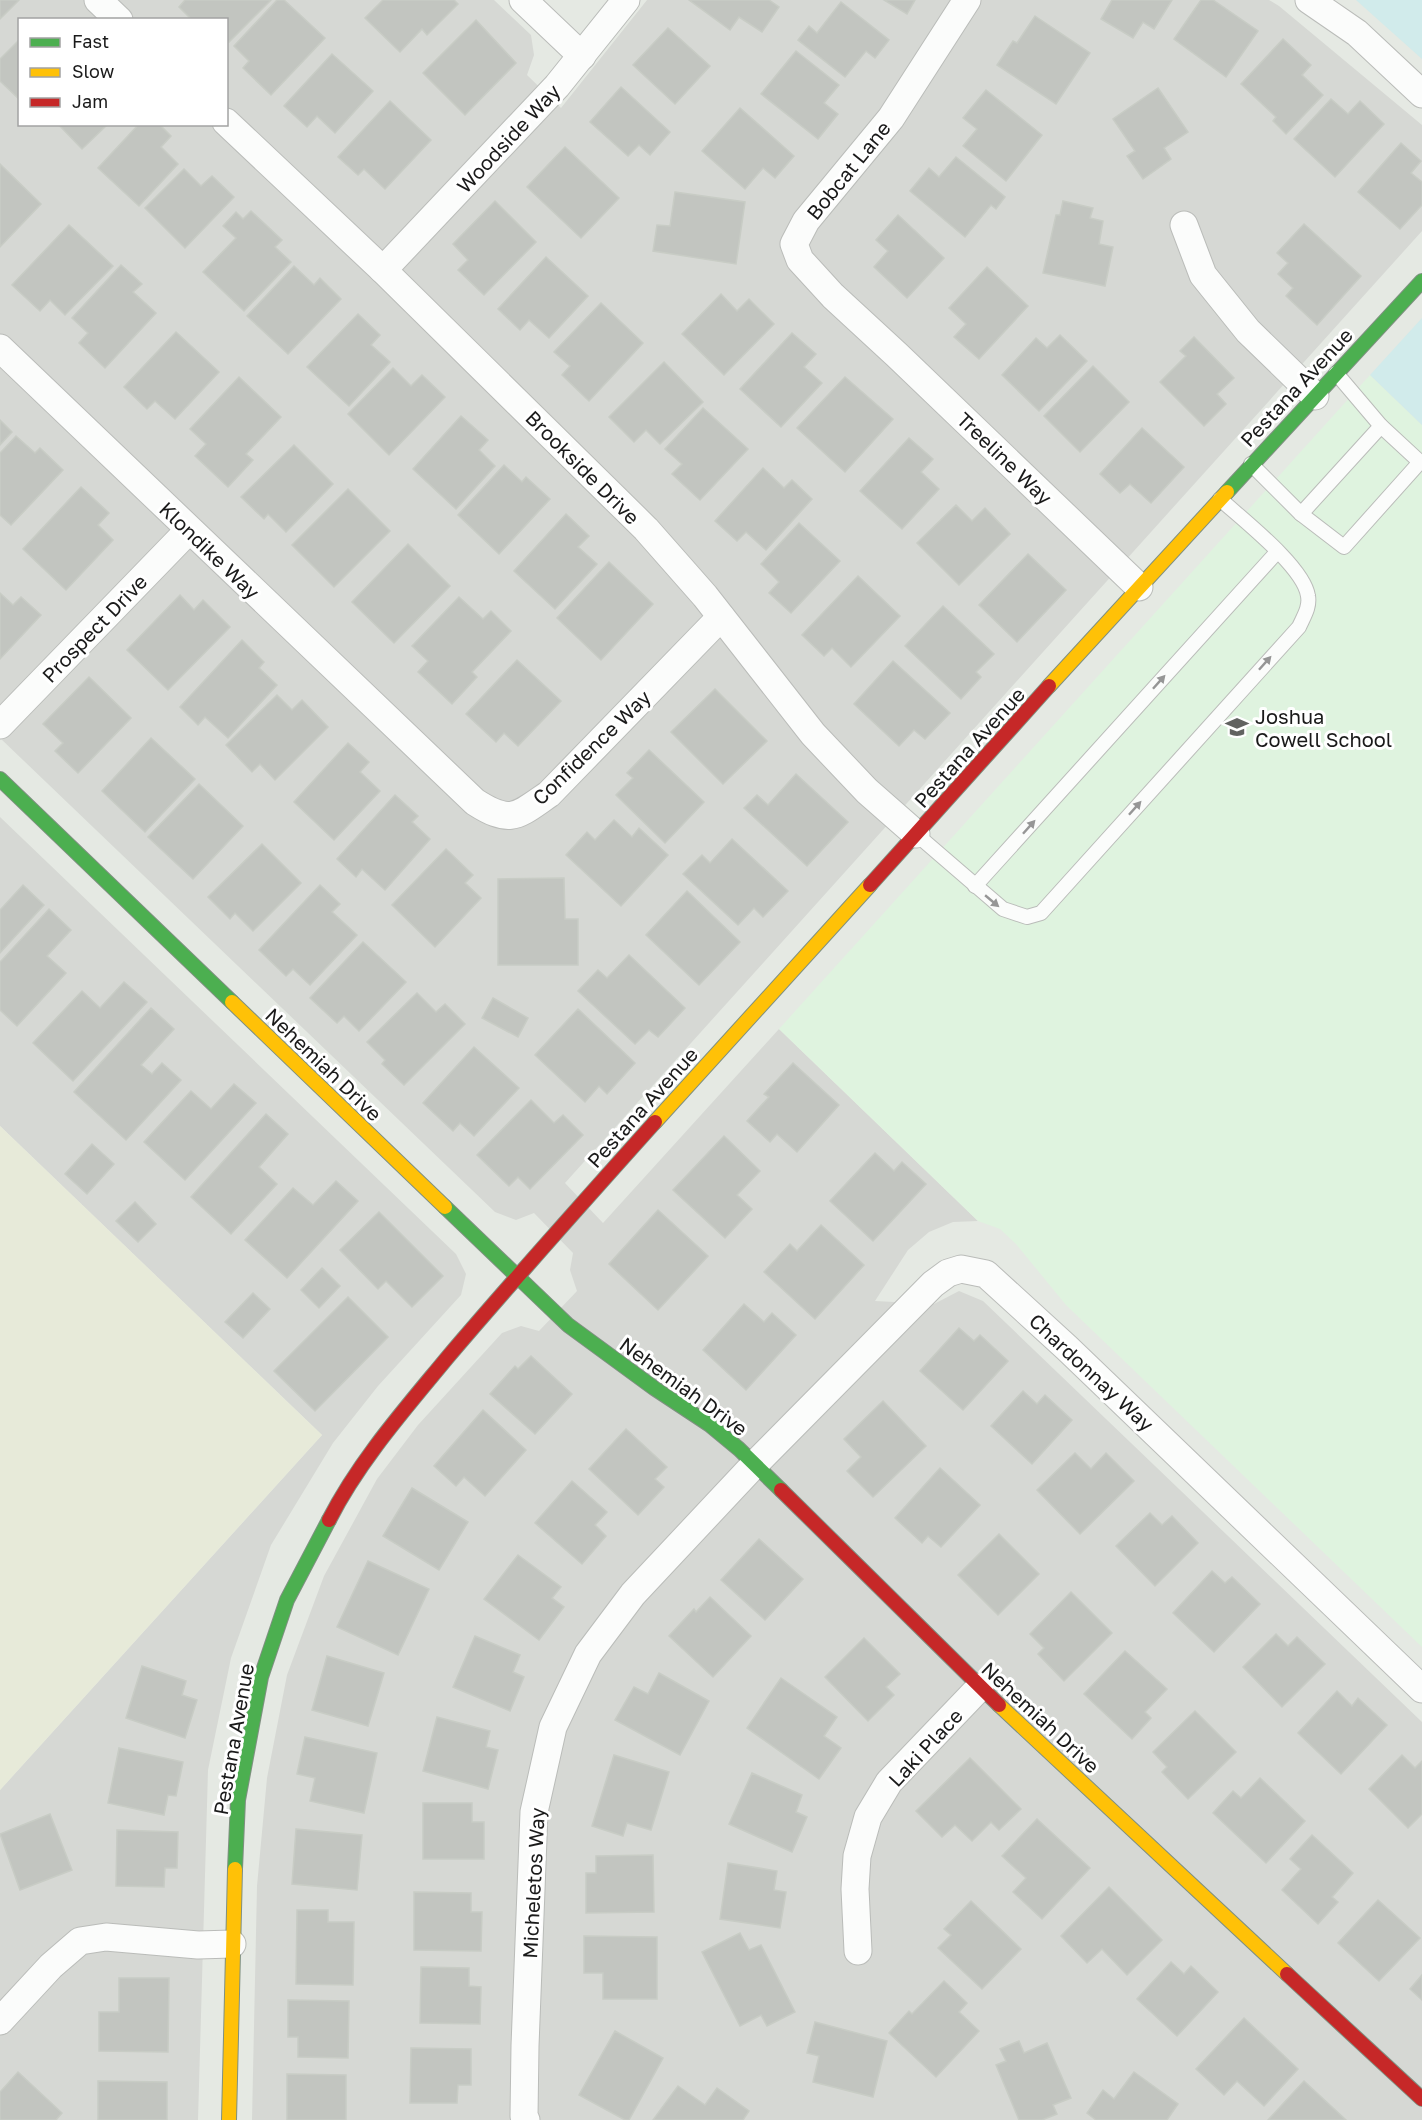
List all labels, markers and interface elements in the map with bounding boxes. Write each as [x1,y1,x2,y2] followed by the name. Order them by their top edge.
[18,18,228,126] legend
[72,30,109,52] text: Fast
[72,60,115,82] text: Slow
[451,79,565,197] street label: Woodside Way
[72,90,108,112] text: Jam
[801,116,895,224] street label: Bobcat Lane
[1235,323,1357,451] street label: Pestana Avenue
[521,405,645,529] street label: Brookside Drive
[953,407,1057,509] street label: Treeline Way
[155,496,265,604] street label: Klondike Way
[37,569,151,687] street label: Prospect Drive
[1258,656,1272,671] one-way arrow
[1152,675,1165,690] one-way arrow
[909,682,1029,812] street label: Pestana Avenue
[527,685,655,809] street label: Confidence Way
[1255,704,1392,751] place label: Joshua Cowell School
[1224,714,1250,740] school or university icon: Joshua Cowell School
[1128,801,1142,816] one-way arrow
[1022,820,1035,835] one-way arrow
[984,894,1000,907] one-way arrow
[261,1003,387,1125] street label: Nehemiah Drive
[582,1042,702,1172] street label: Pestana Avenue
[1025,1308,1159,1436] street label: Chardonnay Way
[615,1332,753,1440] street label: Nehemiah Drive
[977,1656,1105,1778] street label: Nehemiah Drive
[208,1661,258,1817] street label: Pestana Avenue
[883,1703,967,1791] street label: Laki Place
[517,1807,549,1959] street label: Micheletos Way

